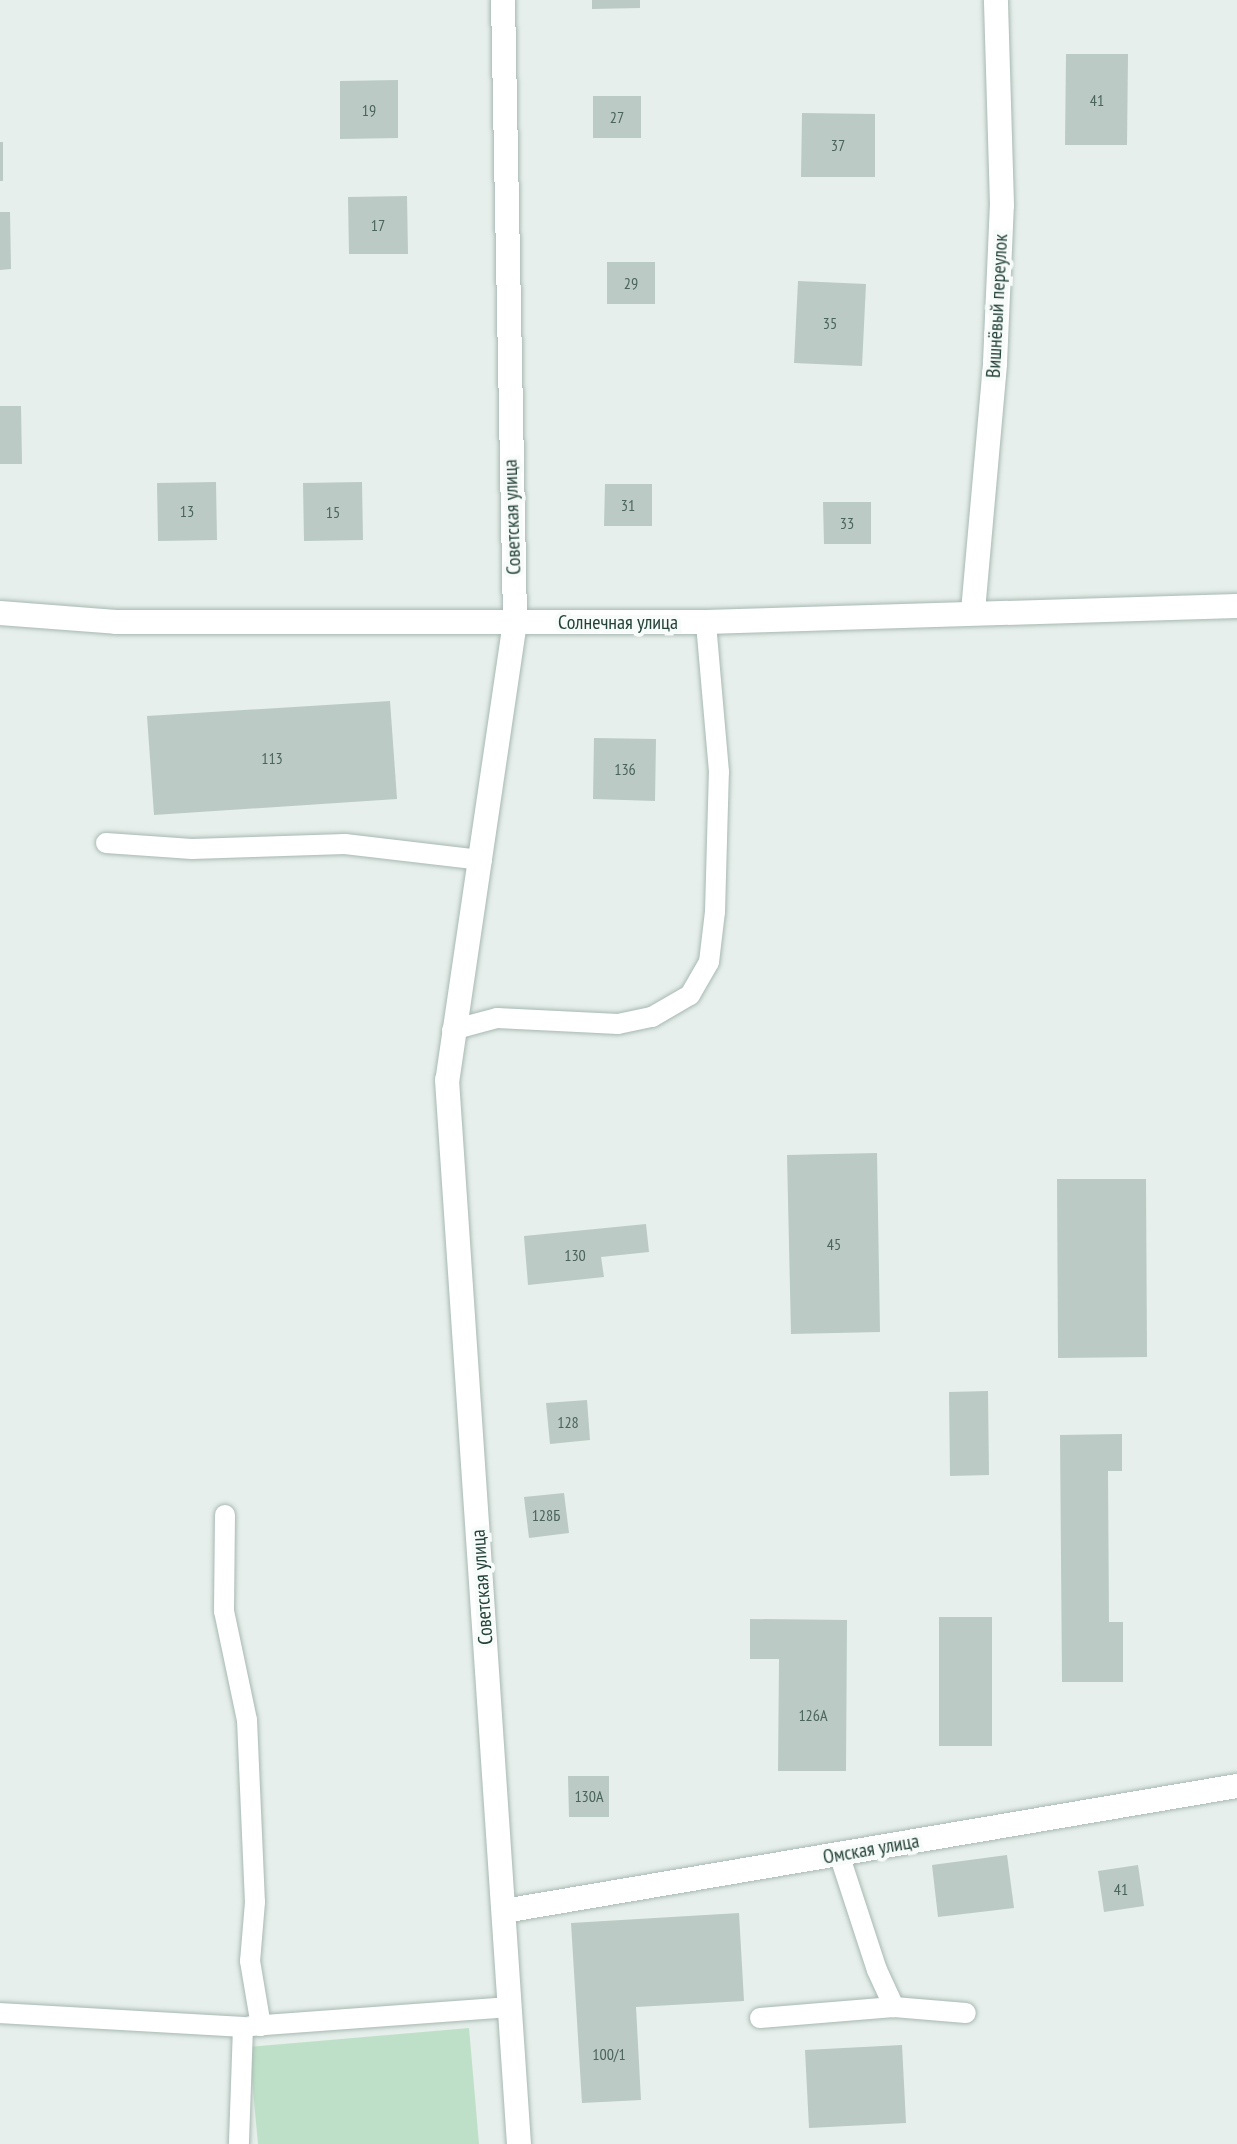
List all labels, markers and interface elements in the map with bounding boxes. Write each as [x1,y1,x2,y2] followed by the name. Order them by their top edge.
[1090,90,1104,110] house number: 41
[362,100,376,120] house number: 19
[610,107,624,127] house number: 27
[831,135,845,155] house number: 37
[371,215,385,235] house number: 17
[981,233,1013,379] street label: Вишнёвый переулок
[624,273,638,293] house number: 29
[823,313,837,333] house number: 35
[498,459,526,575] street label: Советская улица
[621,495,635,515] house number: 31
[180,501,194,521] house number: 13
[326,502,340,522] house number: 15
[840,513,854,533] house number: 33
[558,610,678,634] street label: Солнечная улица
[261,748,283,768] house number: 113
[614,759,636,779] house number: 136
[827,1234,841,1254] house number: 45
[564,1245,586,1265] house number: 130
[557,1412,579,1432] house number: 128
[532,1505,560,1525] house number: 128Б
[466,1529,498,1645] street label: Советская улица
[798,1705,828,1725] house number: 126А
[574,1786,604,1806] house number: 130А
[821,1829,921,1869] street label: Омская улица
[1114,1879,1128,1899] house number: 41
[592,2044,626,2064] house number: 100/1

